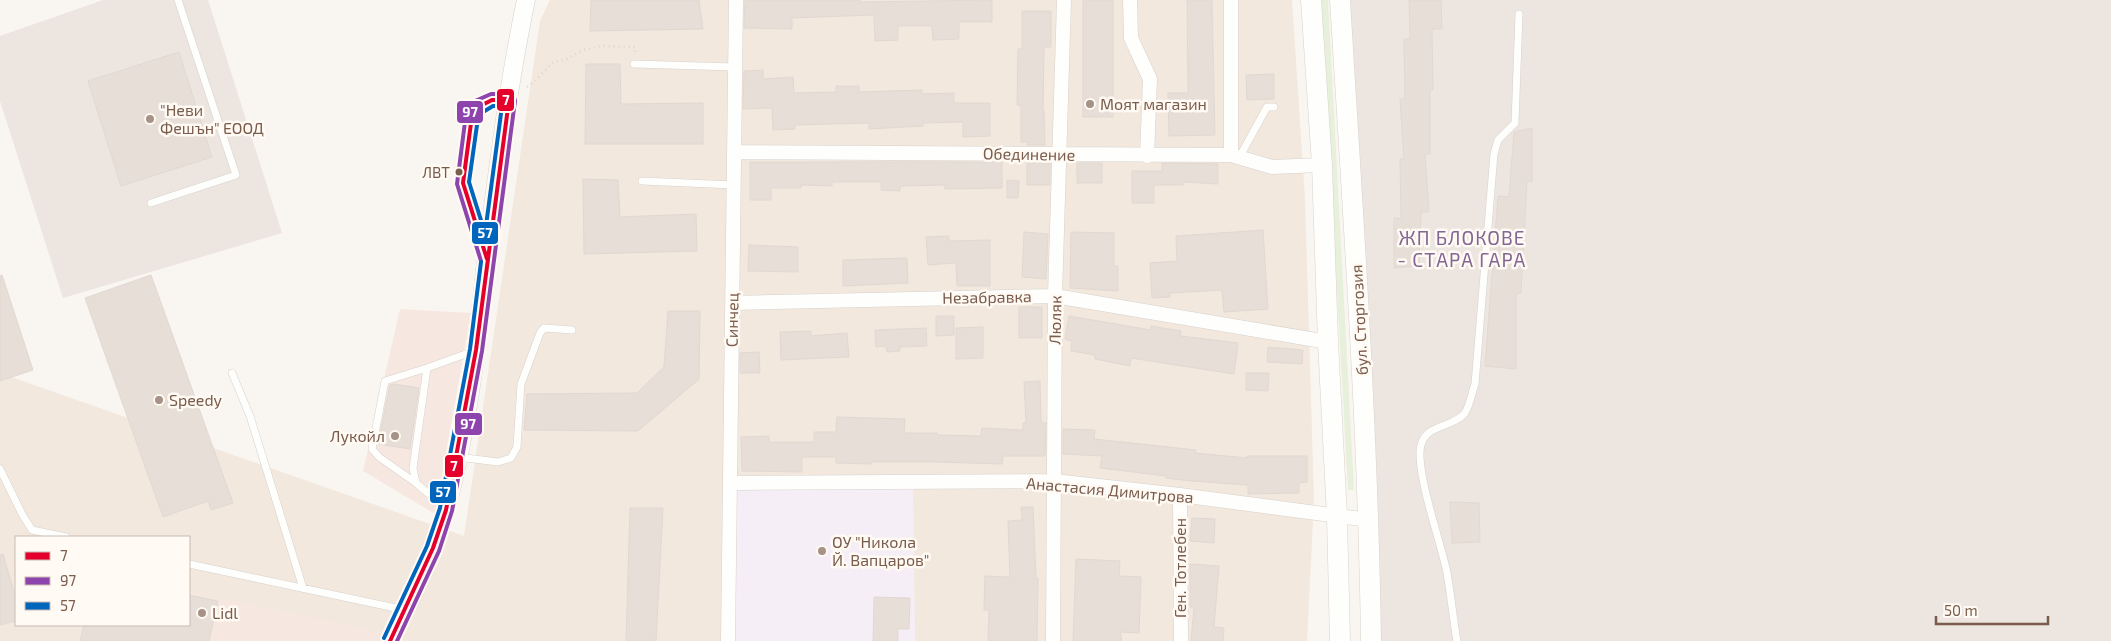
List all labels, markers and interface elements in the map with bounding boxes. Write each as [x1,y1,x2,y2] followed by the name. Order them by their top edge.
[496,88,515,112] line badge: 7
[502,91,510,108] text: 7
[1100,94,1207,113] place label: Моят магазин
[1084,98,1096,110] marker: Моят магазин
[160,100,264,137] place label: "Неви Фешън" ЕООД
[456,100,484,124] line badge: 97
[462,103,478,120] text: 97
[144,113,156,125] marker: "Неви Фешън" ЕООД
[983,143,1075,164] street label: Обединение
[422,163,450,181] place label: ЛВТ
[454,167,464,177] marker: ЛВТ
[471,221,499,245] line badge: 57
[477,224,493,241] text: 57
[1398,226,1526,271] district label: ЖП БЛОКОВЕ - СТАРА ГАРА
[1346,264,1372,376] street label: бул. Сторгозия
[942,286,1032,307] street label: Незабравка
[722,293,741,347] street label: Синчец
[1045,295,1064,345] street label: Люляк
[169,390,223,409] place label: Speedy
[153,394,165,406] marker: Speedy
[454,412,483,436] line badge: 97
[460,415,476,432] text: 97
[330,426,385,446] place label: Лукойл
[389,430,401,442] marker: Лукойл
[444,454,464,478] line badge: 7
[450,457,458,474] text: 7
[1026,473,1195,506] street label: Анастасия Димитрова
[429,480,457,504] line badge: 57
[435,483,451,500] text: 57
[1170,518,1189,618] street label: Ген. Тотлебен
[832,532,929,569] place label: ОУ "Никола Й. Вапцаров"
[15,536,190,626] legend
[816,545,828,557] marker: ОУ "Никола Й. Вапцаров"
[60,546,68,564] text: 7
[60,571,77,589] text: 97
[1936,594,2048,626] scale bar
[60,596,76,614] text: 57
[1944,601,1978,619] text: 50 m
[212,603,238,622] place label: Lidl
[196,607,208,619] marker: Lidl

